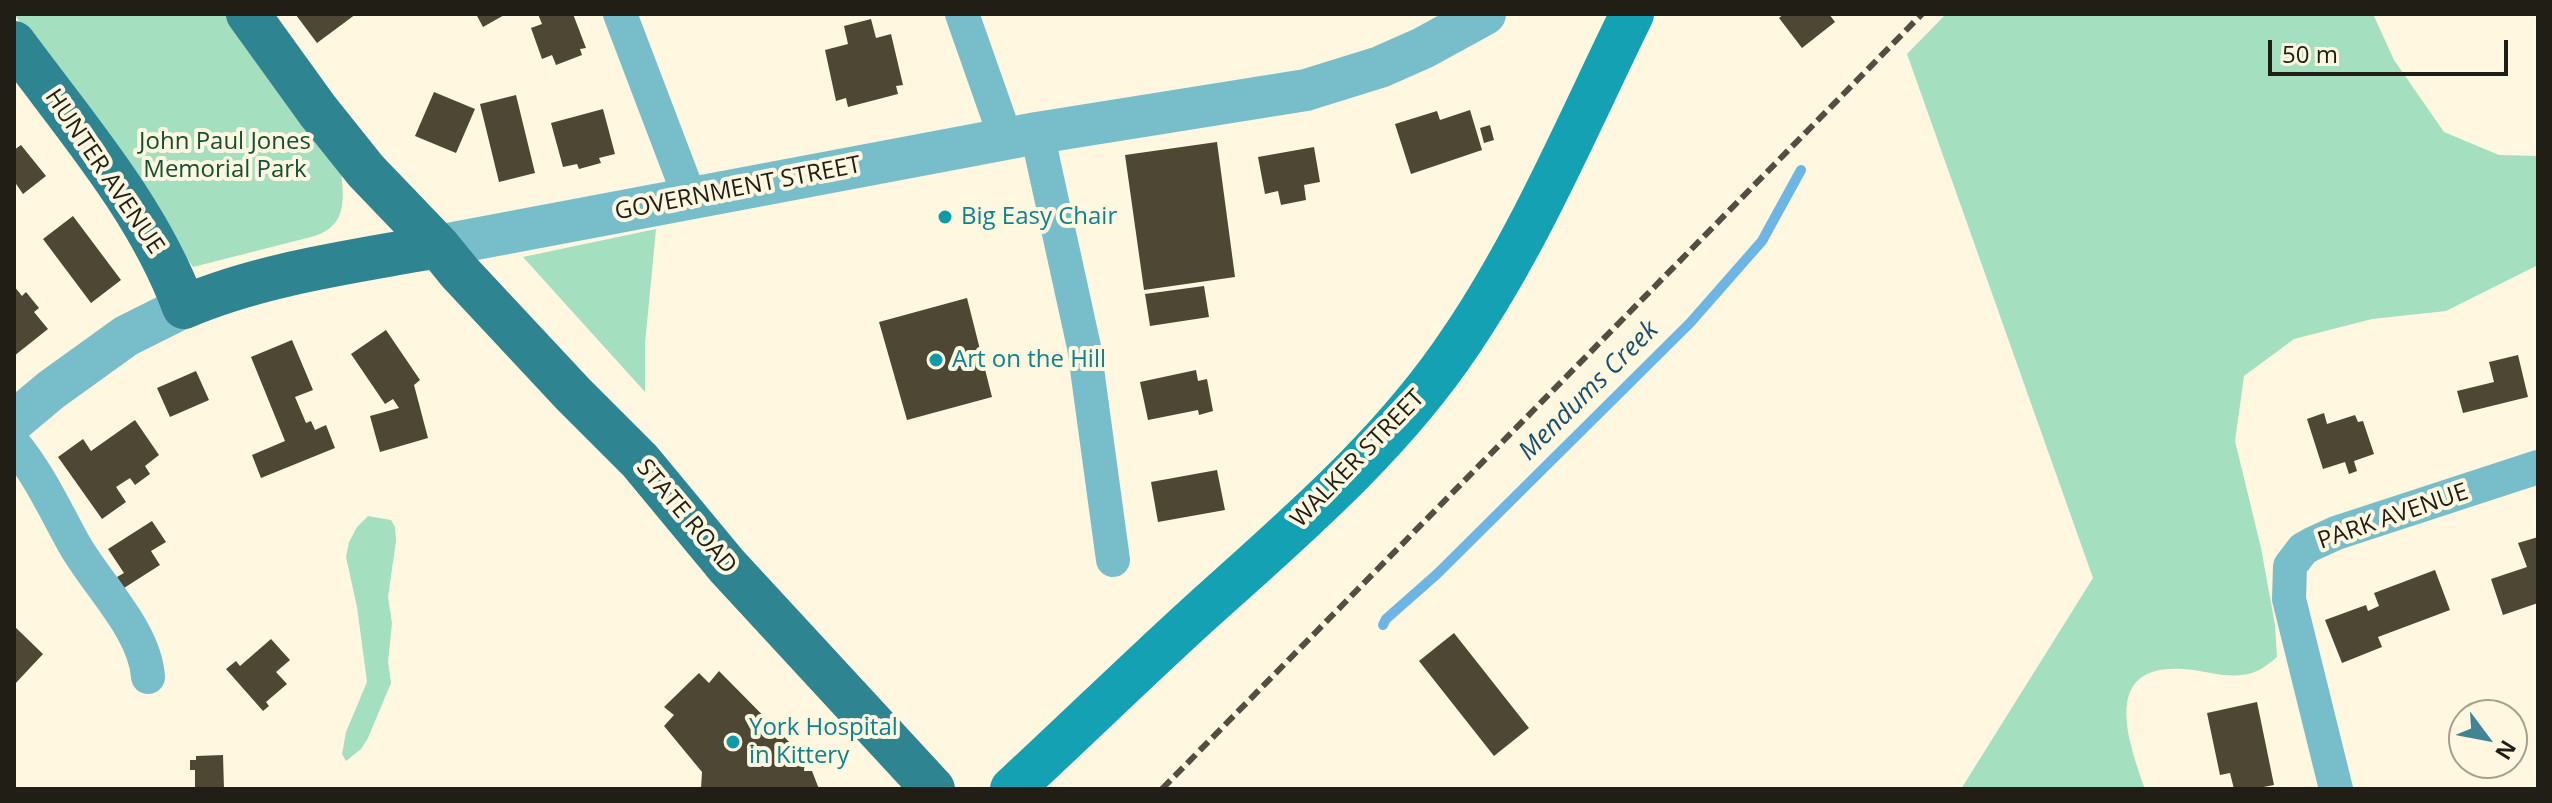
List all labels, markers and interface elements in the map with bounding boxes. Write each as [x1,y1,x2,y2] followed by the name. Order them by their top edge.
[2272,24,2512,74] scale bar
[2282,37,2338,70] text: 50 m
[38,84,170,260] street label: HUNTER AVENUE
[139,128,311,184] park label: John Paul Jones Memorial Park
[612,151,864,227] street label: GOVERNMENT STREET
[961,203,1117,231] place label: Big Easy Chair
[936,208,954,226] marker: Big Easy Chair
[1513,315,1665,467] water label: Mendums Creek
[952,346,1106,374] place label: Art on the Hill
[927,351,945,369] marker: Art on the Hill
[1285,384,1431,534] street label: WALKER STREET
[630,454,742,580] street label: STATE ROAD
[2314,478,2472,556] street label: PARK AVENUE
[2448,699,2528,779] north arrow
[749,714,898,770] place label: York Hospital in Kittery
[724,733,742,751] marker: York Hospital in Kittery
[2489,735,2524,766] text: N

